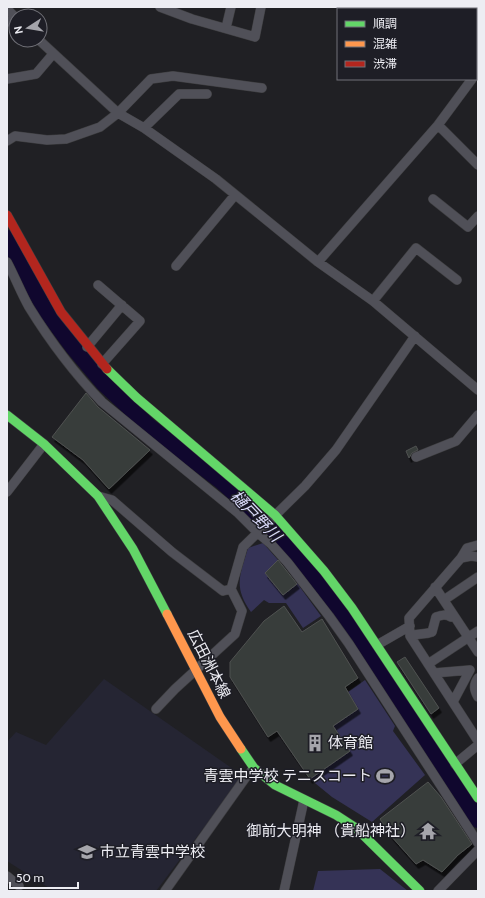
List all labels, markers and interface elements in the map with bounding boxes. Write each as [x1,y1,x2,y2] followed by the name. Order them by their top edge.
[8,8,48,48] north arrow
[337,8,477,80] legend
[373,16,397,31] text: 順調
[11,25,26,35] text: N
[373,36,397,51] text: 混雑
[373,56,397,71] text: 渋滞
[227,486,286,547] water label: 樋戸野川
[184,626,234,702] street label: 広田洲本線
[305,733,325,753] building icon: 体育館
[328,734,373,752] place label: 体育館
[375,766,395,786] sports icon: 青雲中学校 テニスコート
[204,767,372,785] place label: 青雲中学校 テニスコート
[418,821,438,841] temple icon: 御前大明神 （貴船神社）
[247,822,415,840] place label: 御前大明神 （貴船神社）
[77,842,97,862] school or university icon: 市立青雲中学校
[100,843,205,861] place label: 市立青雲中学校
[10,864,78,890] scale bar
[16,870,44,885] text: 50 m

